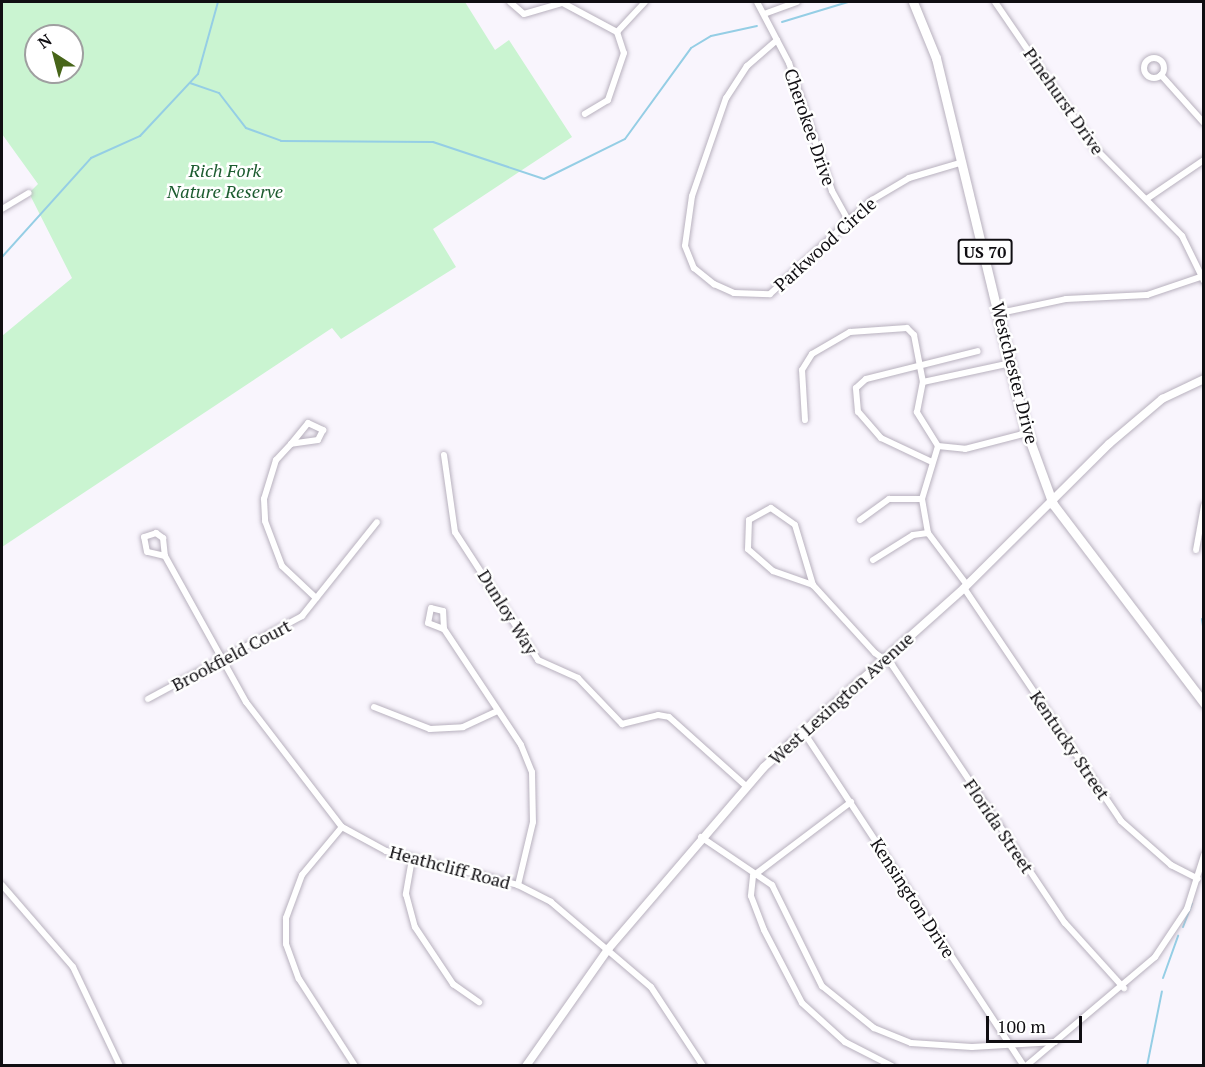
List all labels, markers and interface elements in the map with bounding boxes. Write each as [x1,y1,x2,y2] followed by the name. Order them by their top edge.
[24,24,84,84] north arrow
[33,29,56,54] text: N
[1019,43,1109,159] street label: Pinehurst Drive
[780,66,840,188] street label: Cherokee Drive
[167,160,283,202] park label: Rich Fork Nature Reserve
[769,193,881,295] street label: Parkwood Circle
[956,239,1014,265] road number: US 70
[987,300,1043,446] street label: Westchester Drive
[473,566,543,658] street label: Dunloy Way
[168,615,294,695] street label: Brookfield Court
[764,627,918,769] street label: West Lexington Avenue
[1026,686,1114,804] street label: Kentucky Street
[960,775,1038,877] street label: Florida Street
[866,834,960,962] street label: Kensington Drive
[387,840,513,894] street label: Heathcliff Road
[989,1004,1085,1042] scale bar
[997,1014,1046,1038] text: 100 m

